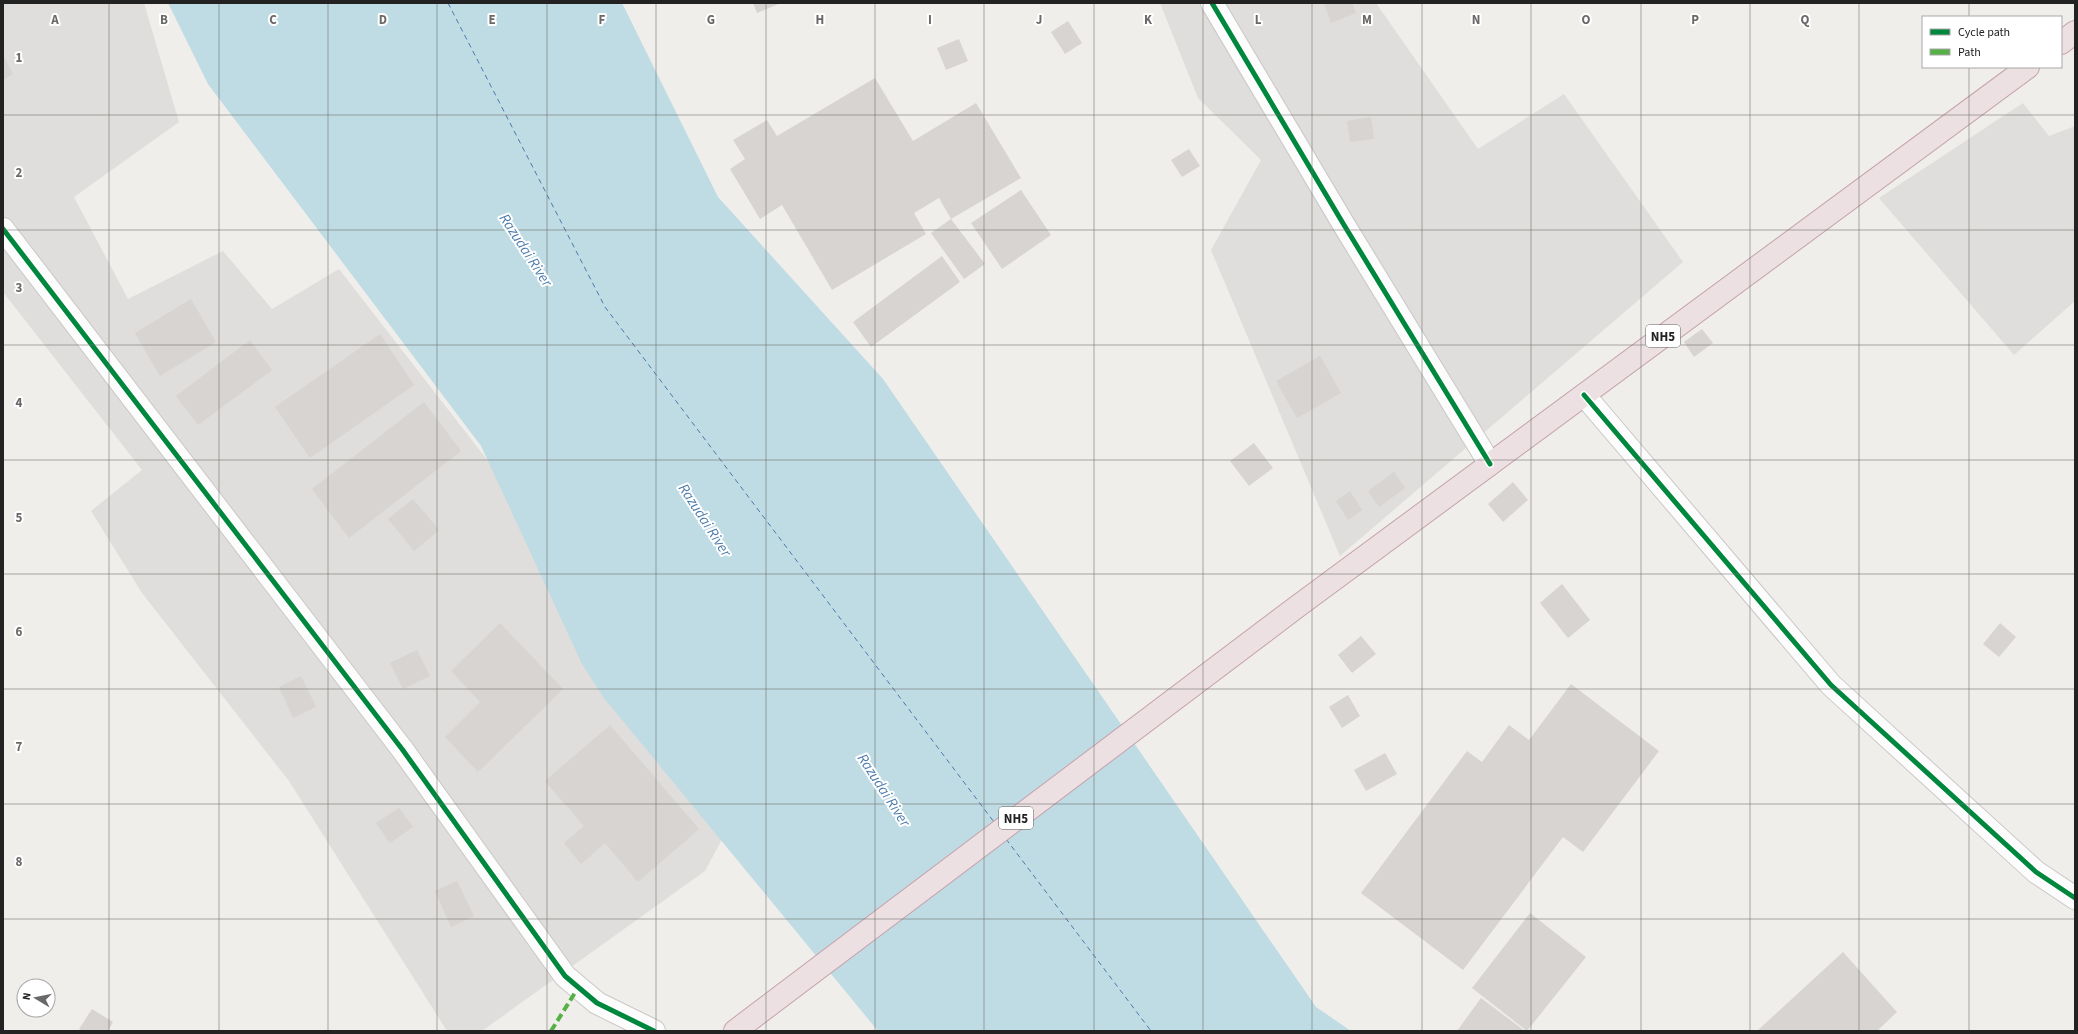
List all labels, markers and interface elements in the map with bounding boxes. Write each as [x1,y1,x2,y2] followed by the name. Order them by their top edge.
[50,11,59,29] text: A
[160,11,168,29] text: B
[269,11,277,29] text: C
[379,11,387,29] text: D
[488,11,496,29] text: E
[599,11,606,29] text: F
[707,11,715,29] text: G
[816,11,824,29] text: H
[928,11,932,29] text: I
[1036,11,1042,29] text: J
[1144,11,1153,29] text: K
[1255,11,1262,29] text: L
[1362,11,1372,29] text: M
[1472,11,1480,29] text: N
[1582,11,1591,29] text: O
[1691,11,1699,29] text: P
[1801,11,1810,29] text: Q
[1922,16,2062,68] legend
[1958,24,2010,41] text: Cycle path
[1958,44,1981,61] text: Path
[16,49,23,67] text: 1
[16,164,23,182] text: 2
[494,210,558,292] water label: Razudai River
[16,279,23,297] text: 3
[1646,325,1680,347] road number: NH5
[16,394,23,412] text: 4
[673,480,737,562] water label: Razudai River
[16,509,23,527] text: 5
[16,623,23,641] text: 6
[16,738,23,756] text: 7
[852,750,916,832] water label: Razudai River
[999,807,1033,829] road number: NH5
[16,853,23,871] text: 8
[16,978,56,1018] north arrow
[19,991,35,1001] text: N

